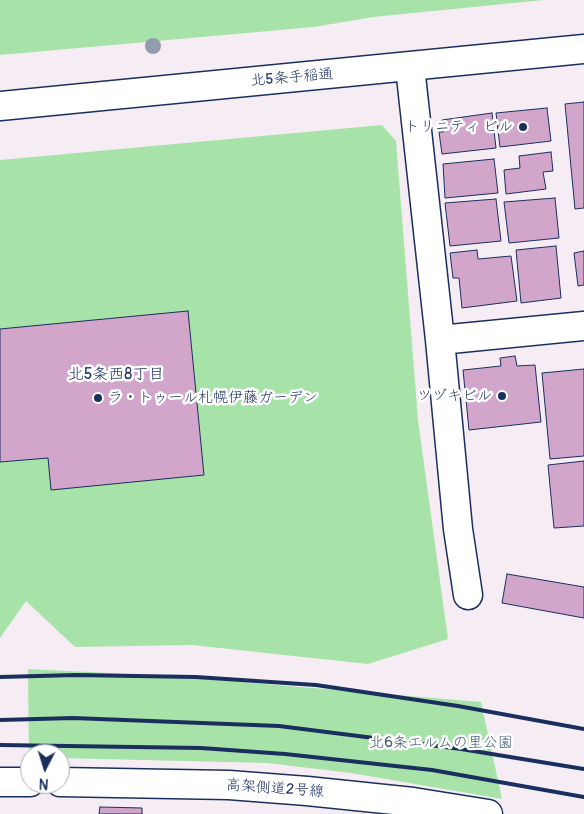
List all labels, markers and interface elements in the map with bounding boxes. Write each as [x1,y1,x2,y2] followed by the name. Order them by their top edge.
[250,65,334,91] street label: 北5条手稲通
[405,118,513,136] place label: トリニティ ビル
[517,121,529,133] marker: トリニティ ビル
[68,365,164,385] district label: 北5条西8丁目
[417,387,492,405] place label: ツヅキビル
[108,389,318,407] place label: ラ・トゥール札幌伊藤ガーデン
[496,390,508,402] marker: ツヅキビル
[92,392,104,404] marker: ラ・トゥール札幌伊藤ガーデン
[369,734,513,752] park label: 北6条エルムの里公園
[20,744,70,794] north arrow
[38,775,49,792] text: N
[225,777,325,801] street label: 高架側道2号線

